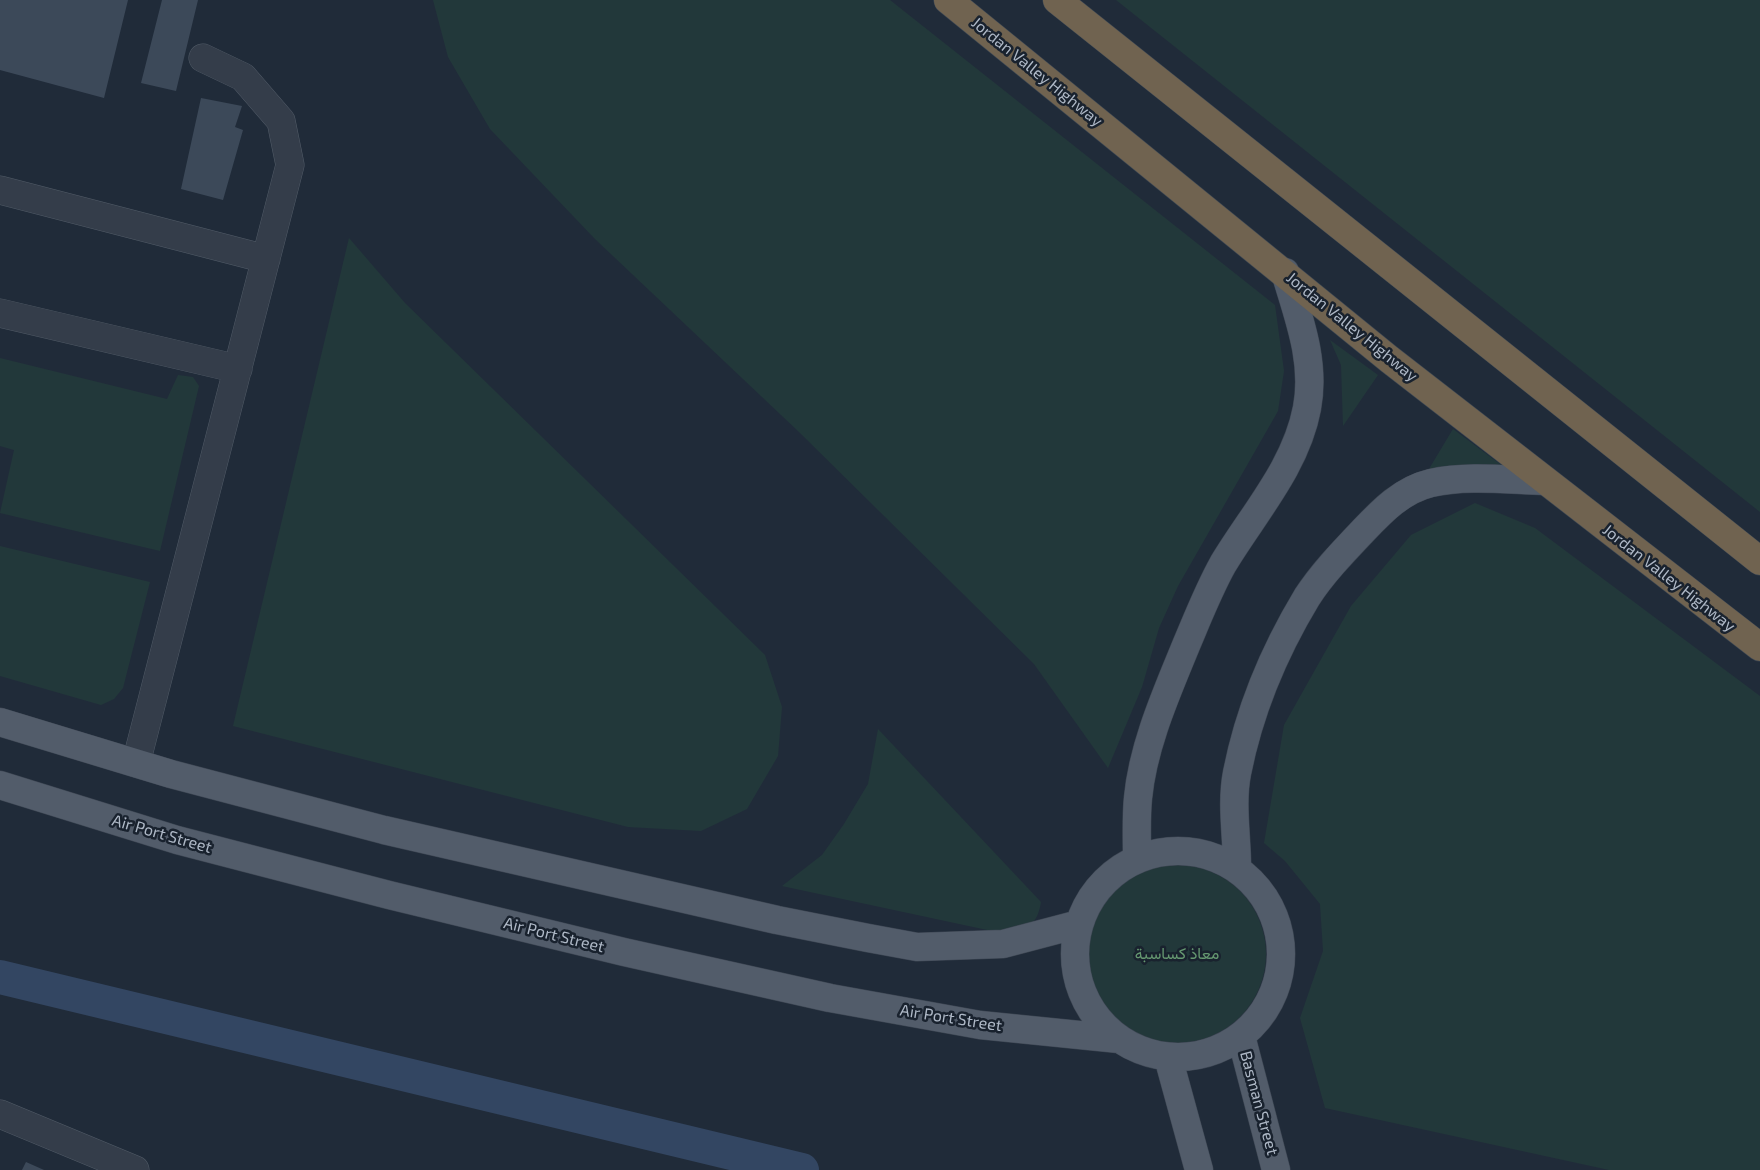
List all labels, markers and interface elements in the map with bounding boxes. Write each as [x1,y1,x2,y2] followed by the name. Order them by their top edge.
[968,13,1106,131] street label: Jordan Valley Highway
[1283,268,1421,386] street label: Jordan Valley Highway
[1599,520,1739,636] street label: Jordan Valley Highway
[110,811,214,857] street label: Air Port Street
[502,913,606,957] street label: Air Port Street
[1135,944,1219,964] park label: معاذ كساسبة
[899,1000,1003,1036] street label: Air Port Street
[1236,1049,1282,1157] street label: Basman Street

